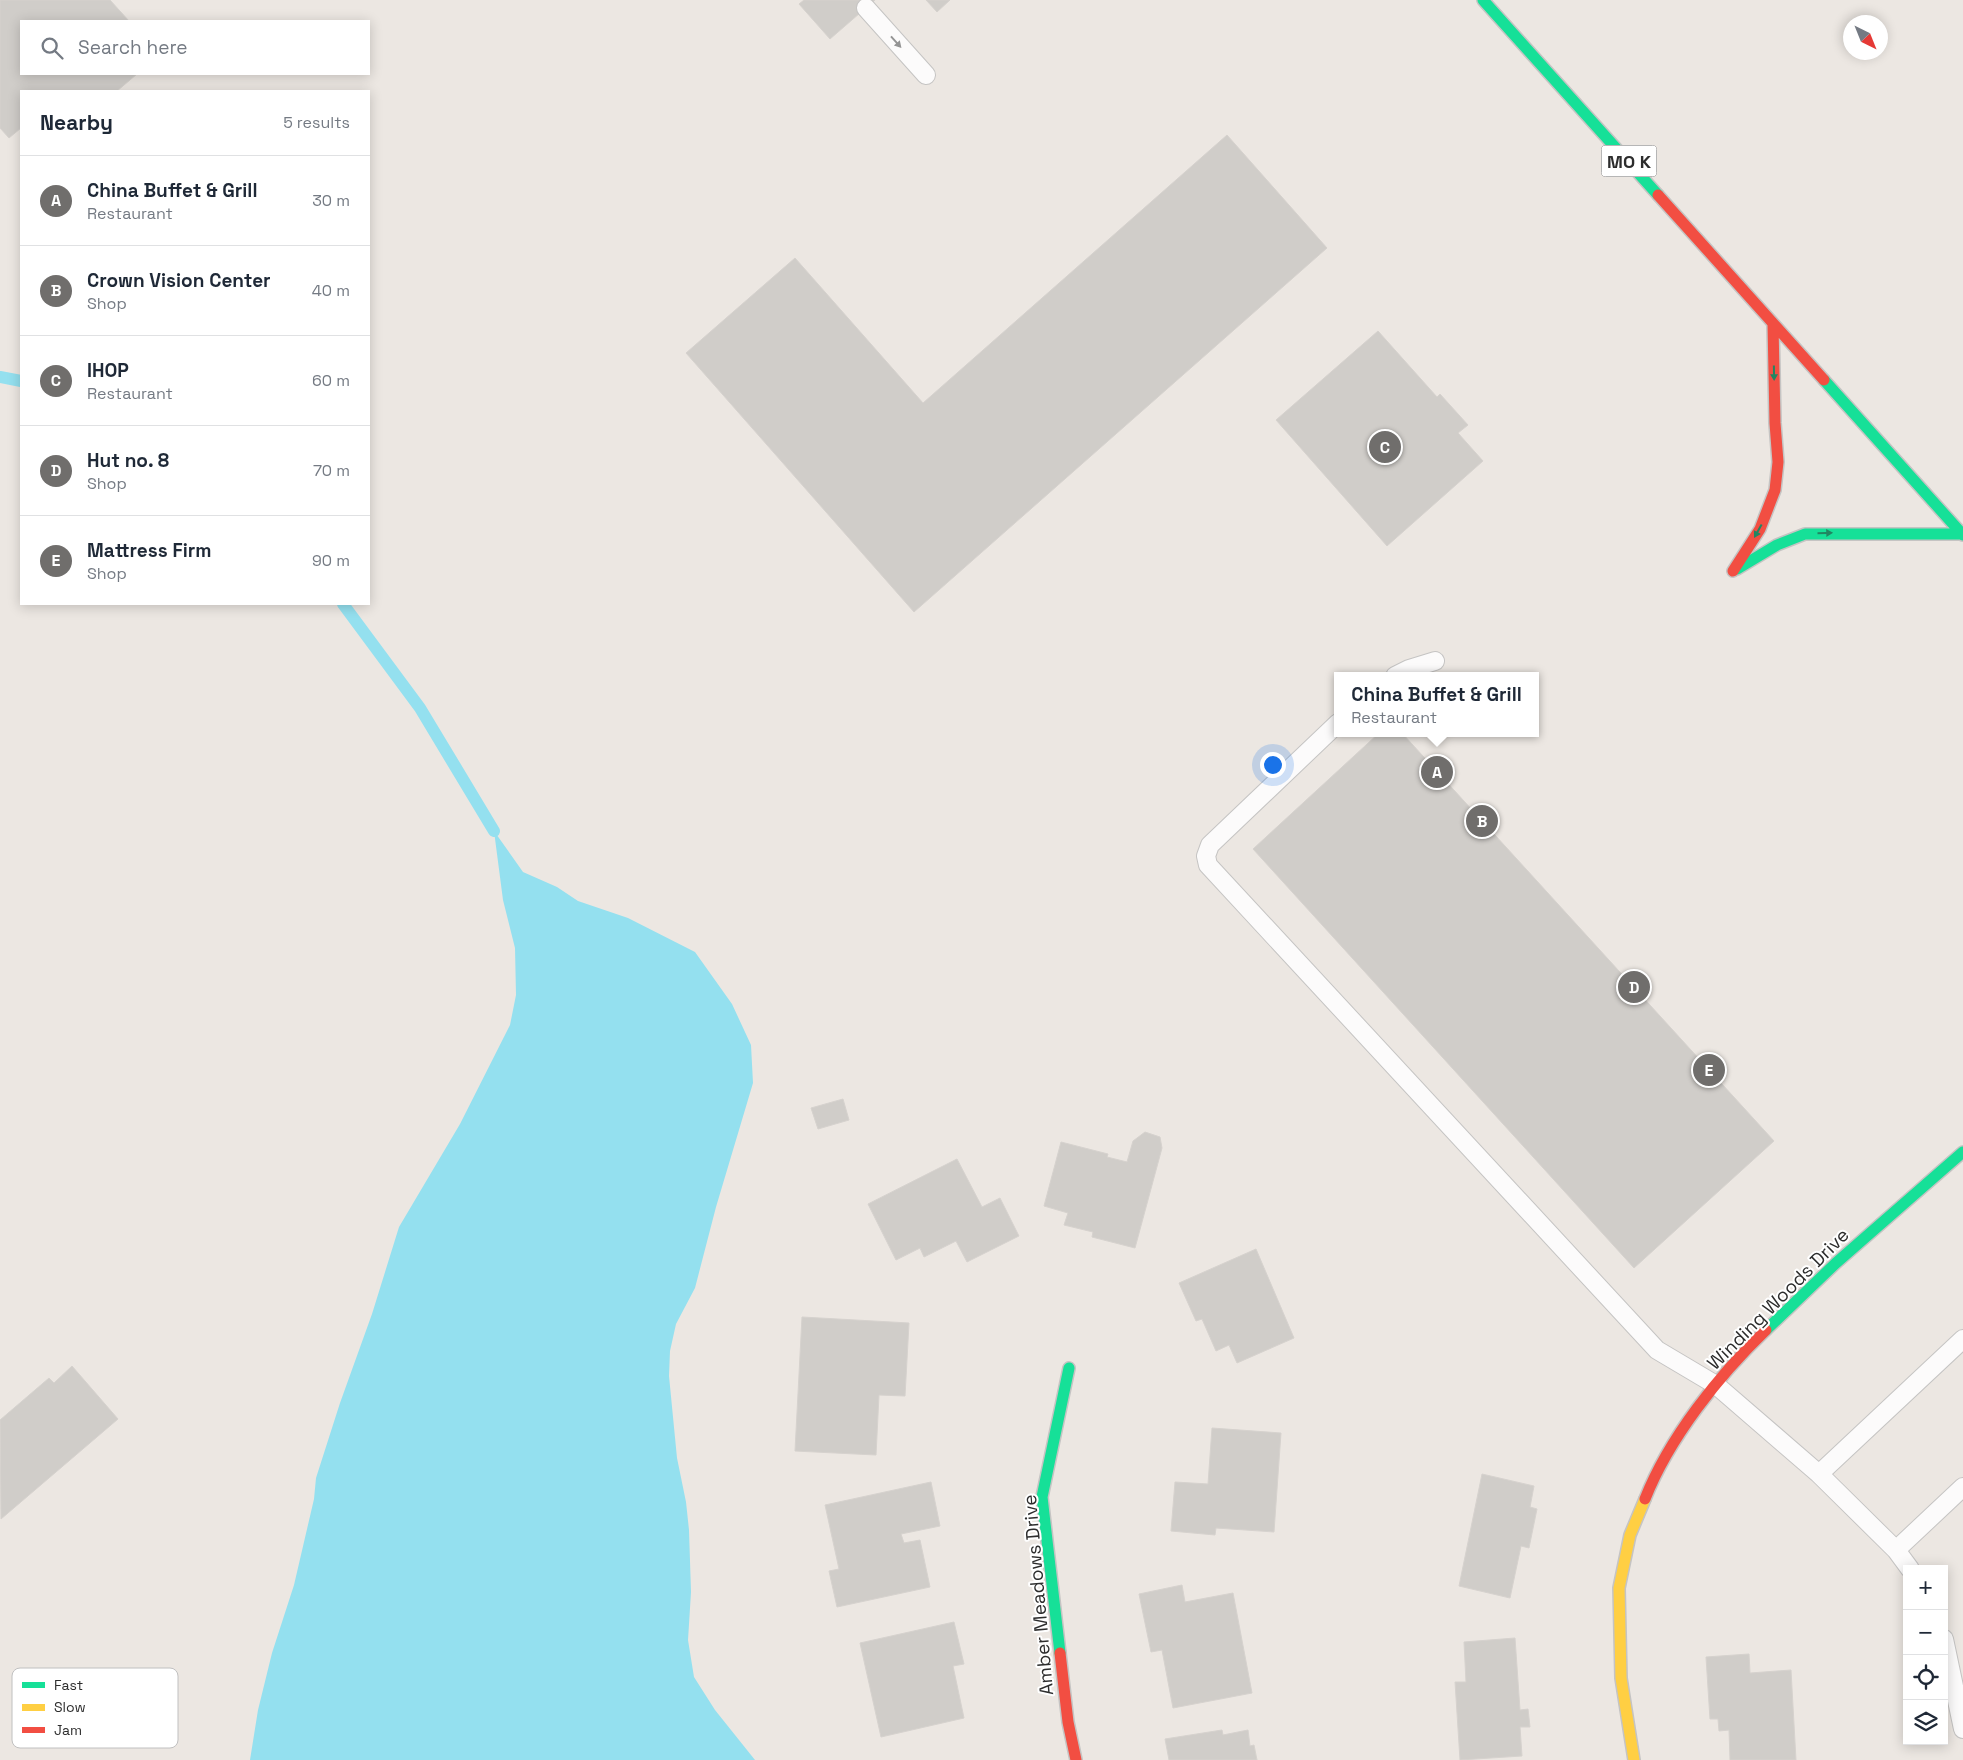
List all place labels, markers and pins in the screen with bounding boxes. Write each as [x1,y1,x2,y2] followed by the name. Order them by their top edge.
[1369,428,1401,466] pin: C
[1421,753,1453,791] pin: A
[1466,802,1498,840] pin: B
[1618,968,1650,1006] pin: D
[1693,1051,1725,1089] pin: E

